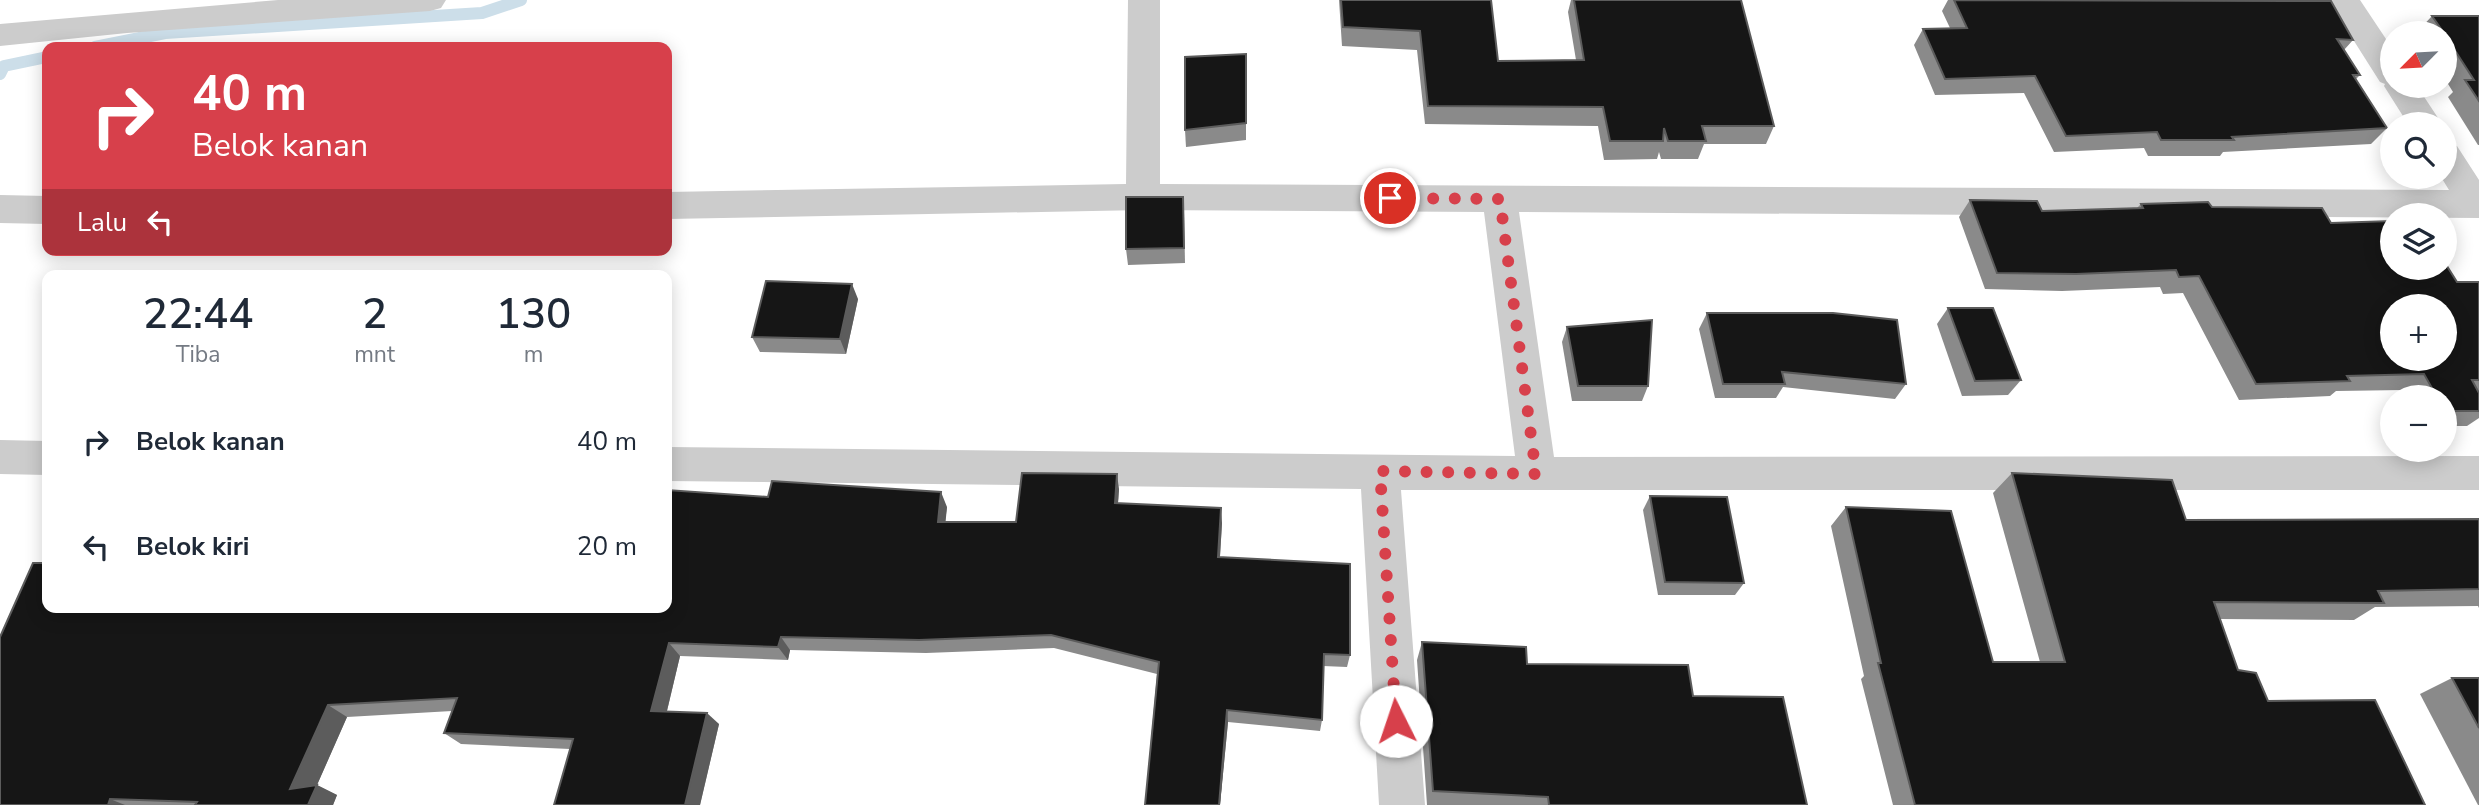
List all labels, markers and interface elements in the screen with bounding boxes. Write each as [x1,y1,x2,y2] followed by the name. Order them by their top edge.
[2380,21,2457,98] north arrow
[2380,21,2457,462] map controls
[192,60,307,127] text: 40 m
[77,70,168,161] icon: right
[2380,112,2457,189] button: search
[192,124,368,167] text: Belok kanan
[1360,168,1420,228] pin
[1371,179,1409,217] icon: arrive
[141,203,179,241] icon: left
[2380,203,2457,280] button: layers
[77,205,127,240] text: Lalu
[143,286,253,343] text: 22:44
[362,286,387,343] text: 2
[496,286,571,343] text: 130
[2380,294,2457,371] button: +
[176,339,220,370] text: Tiba
[354,339,395,370] text: mnt
[524,339,543,370] text: m
[2380,385,2457,462] button: −
[77,423,115,461] icon: right
[136,424,285,459] text: Belok kanan
[577,424,637,459] text: 40 m
[77,528,115,566] icon: left
[136,529,249,564] text: Belok kiri
[577,529,637,564] text: 20 m
[1359,684,1433,758] position arrow

